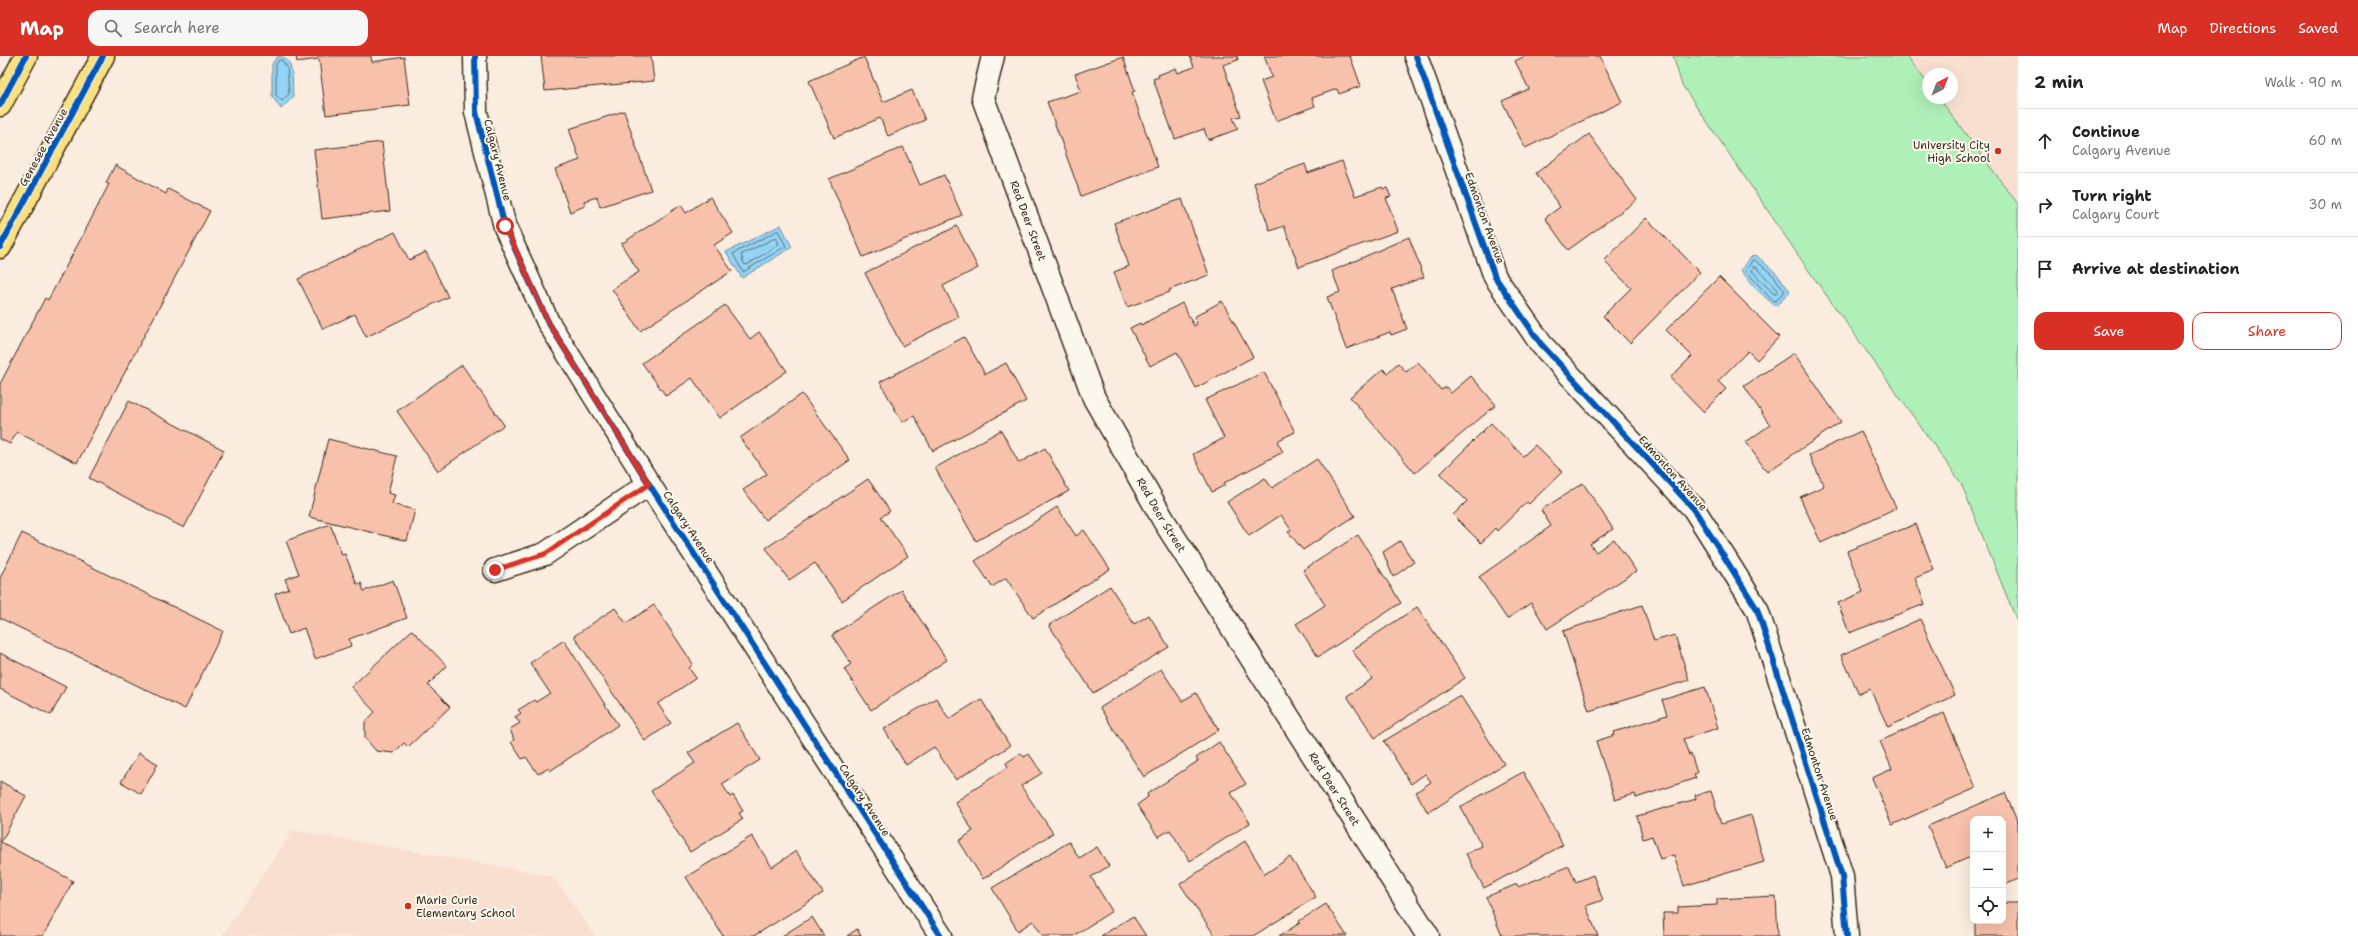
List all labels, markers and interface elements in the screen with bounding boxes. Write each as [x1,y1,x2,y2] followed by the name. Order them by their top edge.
[88,10,368,46] search box
[20,16,64,41] text: Map
[102,17,124,39] icon: search
[134,18,220,38] text: Search here
[2158,19,2188,37] text: Map
[2210,19,2276,37] text: Directions
[2298,19,2338,37] text: Saved
[1922,68,1958,104] north arrow
[2034,71,2084,93] text: 2 min
[2264,74,2342,91] text: Walk · 90 m
[16,105,71,189] street label: Genesee Avenue
[480,118,515,203] street label: Calgary Avenue
[2072,122,2140,142] text: Continue
[2034,130,2056,152] icon: ahead
[2309,132,2342,149] text: 60 m
[1913,138,1991,166] place label: University City High School
[2072,142,2171,159] text: Calgary Avenue
[1993,146,2003,156] marker: University City High School
[1461,170,1508,266] street label: Edmonton Avenue
[1006,179,1050,263] street label: Red Deer Street
[2072,186,2152,206] text: Turn right
[2034,194,2056,216] icon: right
[2308,196,2342,213] text: 30 m
[2072,206,2159,223] text: Calgary Court
[496,217,514,235] route start
[2034,258,2056,280] icon: arrive
[2072,259,2240,279] text: Arrive at destination
[2034,312,2184,350] button: Save
[2192,312,2342,350] button: Share
[1635,432,1710,514] street label: Edmonton Avenue
[1133,475,1189,556] street label: Red Deer Street
[660,488,718,566] street label: Calgary Avenue
[486,561,504,579] route end
[1797,726,1842,822] street label: Edmonton Avenue
[1305,749,1363,829] street label: Red Deer Street
[836,761,894,839] street label: Calgary Avenue
[1970,816,2006,924] map controls
[1970,816,2006,852] button: +
[1970,852,2006,888] button: −
[1970,888,2006,924] button: locate
[416,893,516,921] place label: Marie Curie Elementary School
[403,901,413,911] marker: Marie Curie Elementary School

